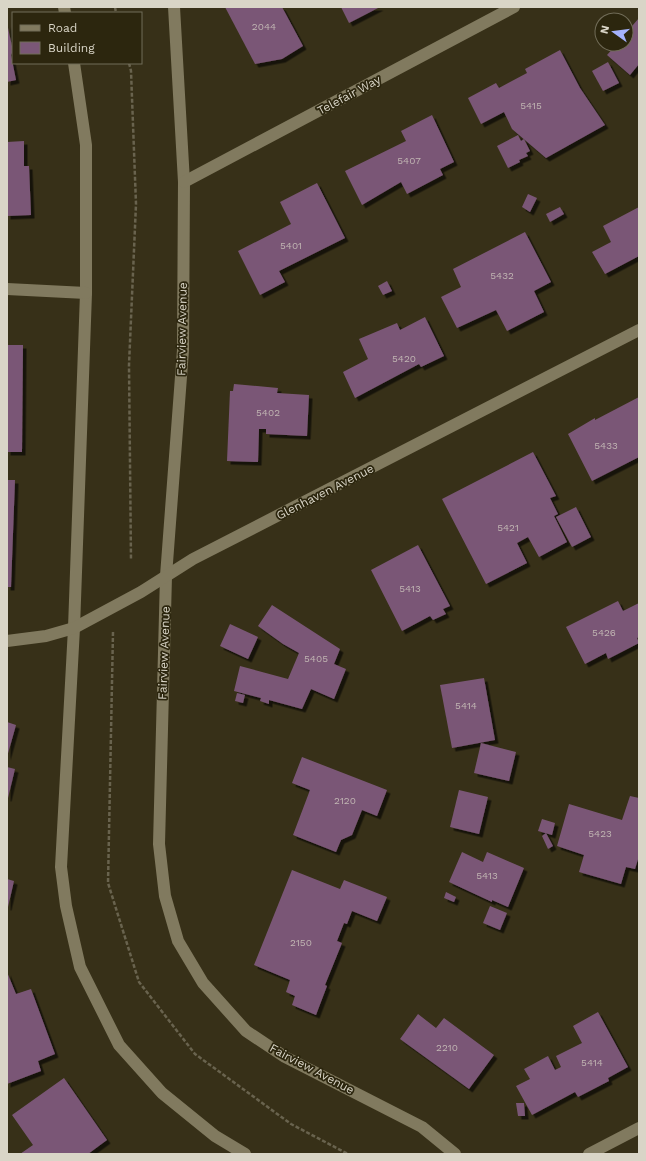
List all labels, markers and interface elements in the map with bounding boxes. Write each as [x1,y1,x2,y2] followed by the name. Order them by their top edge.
[12,12,142,64] legend
[594,12,634,52] north arrow
[48,21,77,35] text: Road
[252,21,276,32] house number: 2044
[597,24,612,35] text: N
[48,41,95,55] text: Building
[315,72,384,118] street label: Telefair Way
[520,100,542,111] house number: 5415
[397,155,421,166] house number: 5407
[280,240,302,251] house number: 5401
[490,270,514,281] house number: 5432
[174,282,190,376] street label: Fairview Avenue
[392,353,416,364] house number: 5420
[256,407,280,418] house number: 5402
[594,440,618,451] house number: 5433
[274,461,376,523] street label: Glenhaven Avenue
[497,522,519,533] house number: 5421
[399,583,421,594] house number: 5413
[155,606,173,700] street label: Fairview Avenue
[592,627,616,638] house number: 5426
[304,653,328,664] house number: 5405
[455,700,477,711] house number: 5414
[334,795,356,806] house number: 2120
[588,828,612,839] house number: 5423
[476,870,498,881] house number: 5413
[290,937,312,948] house number: 2150
[267,1041,357,1097] street label: Fairview Avenue
[436,1042,458,1053] house number: 2210
[581,1057,603,1068] house number: 5414

